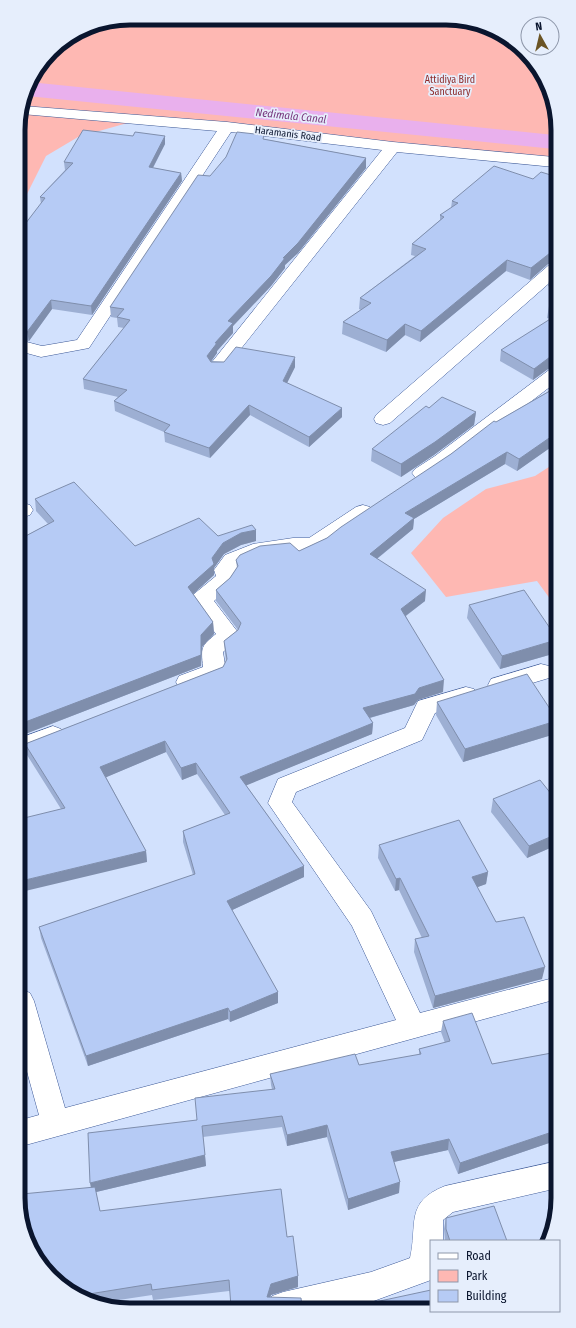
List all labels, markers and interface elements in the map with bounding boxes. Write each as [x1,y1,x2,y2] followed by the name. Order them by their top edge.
[520,16,560,56] north arrow
[535,20,543,33] text: N
[425,74,475,98] park label: Attidiya Bird Sanctuary
[255,106,327,126] water label: Nedimala Canal
[254,124,322,144] street label: Haramanis Road
[430,1240,560,1312] legend
[466,1249,491,1263] text: Road
[466,1269,488,1283] text: Park
[466,1289,507,1303] text: Building

